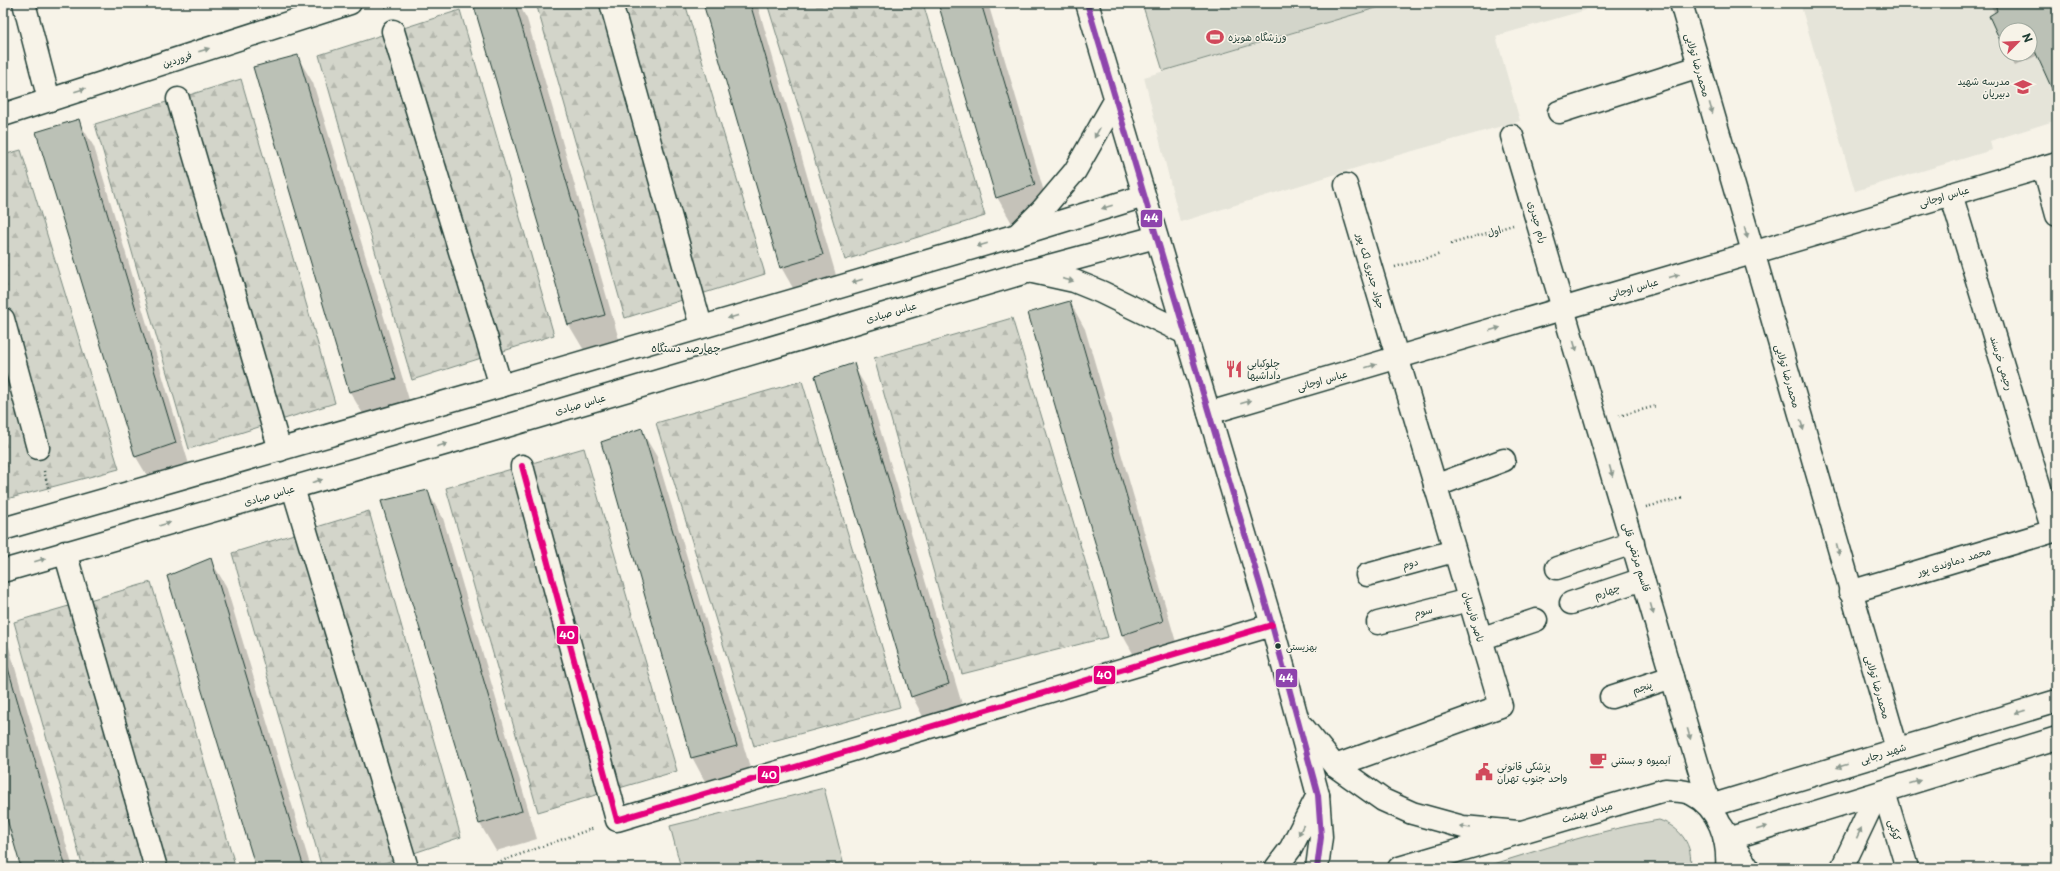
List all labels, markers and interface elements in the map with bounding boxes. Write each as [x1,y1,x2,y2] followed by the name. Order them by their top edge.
[1998,22,2038,62] north arrow
[1205,27,1225,47] sports icon: ورزشگاه هویزه
[1228,29,1287,44] place label: ورزشگاه هویزه
[2018,30,2037,45] text: N
[1681,31,1715,99] street label: محمدرضا تولایی
[160,47,194,70] street label: فروردین
[198,47,210,53] one-way arrow
[1958,73,2010,100] place label: مدرسه شهید دبیریان
[2013,77,2033,97] school or university icon: مدرسه شهید دبیریان
[74,87,86,93] one-way arrow
[1708,102,1714,114] one-way arrow
[1093,127,1100,138] one-way arrow
[1917,181,1971,211] street label: عباس اوجانی
[1524,199,1552,245] street label: رام حیدری
[1100,204,1112,210] one-way arrow
[1140,209,1163,228] line badge: 44
[1143,209,1159,226] text: 44
[1485,221,1503,240] street label: اول
[1743,227,1749,239] one-way arrow
[1353,230,1389,311] street label: جواد جدیری لک پور
[976,242,988,248] one-way arrow
[1606,273,1660,303] street label: عباس اوجانی
[1668,273,1680,279] one-way arrow
[1061,277,1074,283] one-way arrow
[851,278,863,284] one-way arrow
[864,297,918,326] street label: عباس صیادی
[726,314,738,320] one-way arrow
[1490,326,1502,332] one-way arrow
[1986,334,2018,393] street label: رحیمی خرسند
[651,339,721,356] district label: چهارصد دستگاه
[1572,340,1578,352] one-way arrow
[1771,342,1805,410] street label: محمدرضا تولایی
[1247,355,1281,382] place label: چلوکبابی داداشیها
[1224,359,1244,379] restaurant icon: چلوکبابی داداشیها
[1365,363,1377,369] one-way arrow
[1295,365,1349,395] street label: عباس اوجانی
[553,389,607,418] street label: عباس صیادی
[1240,399,1252,405] one-way arrow
[1799,419,1805,431] one-way arrow
[436,442,448,448] one-way arrow
[1609,464,1615,477] one-way arrow
[312,478,324,484] one-way arrow
[242,480,296,509] street label: عباس صیادی
[1619,520,1655,594] street label: قاسم مرتضی قلی
[160,521,172,527] one-way arrow
[1914,542,1993,579] street label: محمد دماوندی پور
[1835,544,1841,556] one-way arrow
[1400,553,1420,574] street label: دوم
[35,557,47,563] one-way arrow
[1592,579,1622,603] street label: چهارم
[1460,589,1489,644] street label: ناصر فارسیان
[1412,601,1434,621] street label: سوم
[1649,603,1655,615] one-way arrow
[556,625,579,645] line badge: 40
[559,626,575,643] text: 40
[1286,639,1317,653] place label: بهزیستی
[1273,641,1283,651] marker: بهزیستی
[1861,653,1895,721] street label: محمدرضا تولایی
[1093,665,1116,685] line badge: 40
[1096,666,1112,683] text: 40
[1275,668,1298,688] line badge: 44
[1278,669,1294,686] text: 44
[1630,676,1654,698] street label: پنجم
[2013,709,2025,715] one-way arrow
[1686,728,1692,740] one-way arrow
[1858,738,1908,768] street label: شهید رجایی
[1588,750,1608,770] cafe icon: آبمیوه و بستنی
[1611,752,1671,768] place label: آبمیوه و بستنی
[1497,758,1567,786] place label: پزشکی قانونی واحد جنوب تهران
[1474,762,1494,782] public building icon: پزشکی قانونی واحد جنوب تهران
[1835,763,1847,769] one-way arrow
[757,765,780,784] line badge: 40
[761,766,777,783] text: 40
[1909,779,1921,785] one-way arrow
[1560,797,1614,826] street label: میدان بهشت
[1884,817,1906,843] street label: کوکبی
[1298,824,1304,835] one-way arrow
[1459,824,1471,830] one-way arrow
[1756,825,1768,831] one-way arrow
[1856,827,1862,838] one-way arrow

